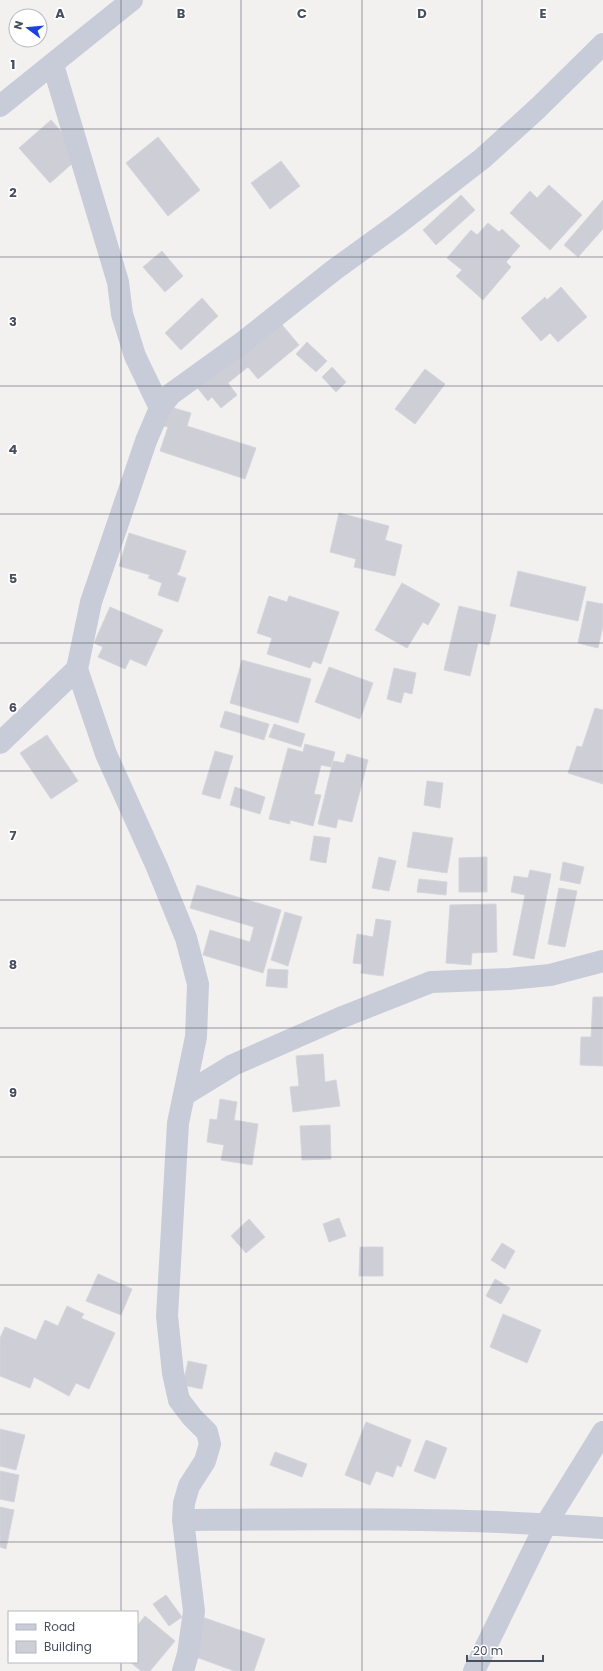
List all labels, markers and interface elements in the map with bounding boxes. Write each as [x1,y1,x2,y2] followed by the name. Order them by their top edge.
[55,4,65,23] text: A
[177,4,186,23] text: B
[297,4,307,23] text: C
[417,4,427,23] text: D
[539,4,547,23] text: E
[8,8,48,48] north arrow
[10,19,27,31] text: N
[11,55,15,74] text: 1
[9,183,17,202] text: 2
[9,312,17,331] text: 3
[9,440,18,459] text: 4
[9,569,17,588] text: 5
[9,698,17,717] text: 6
[10,826,17,845] text: 7
[9,955,17,974] text: 8
[9,1083,17,1102] text: 9
[8,1611,138,1663] legend
[44,1618,75,1635] text: Road
[467,1637,543,1663] scale bar
[44,1638,92,1655] text: Building
[473,1642,503,1659] text: 20 m

